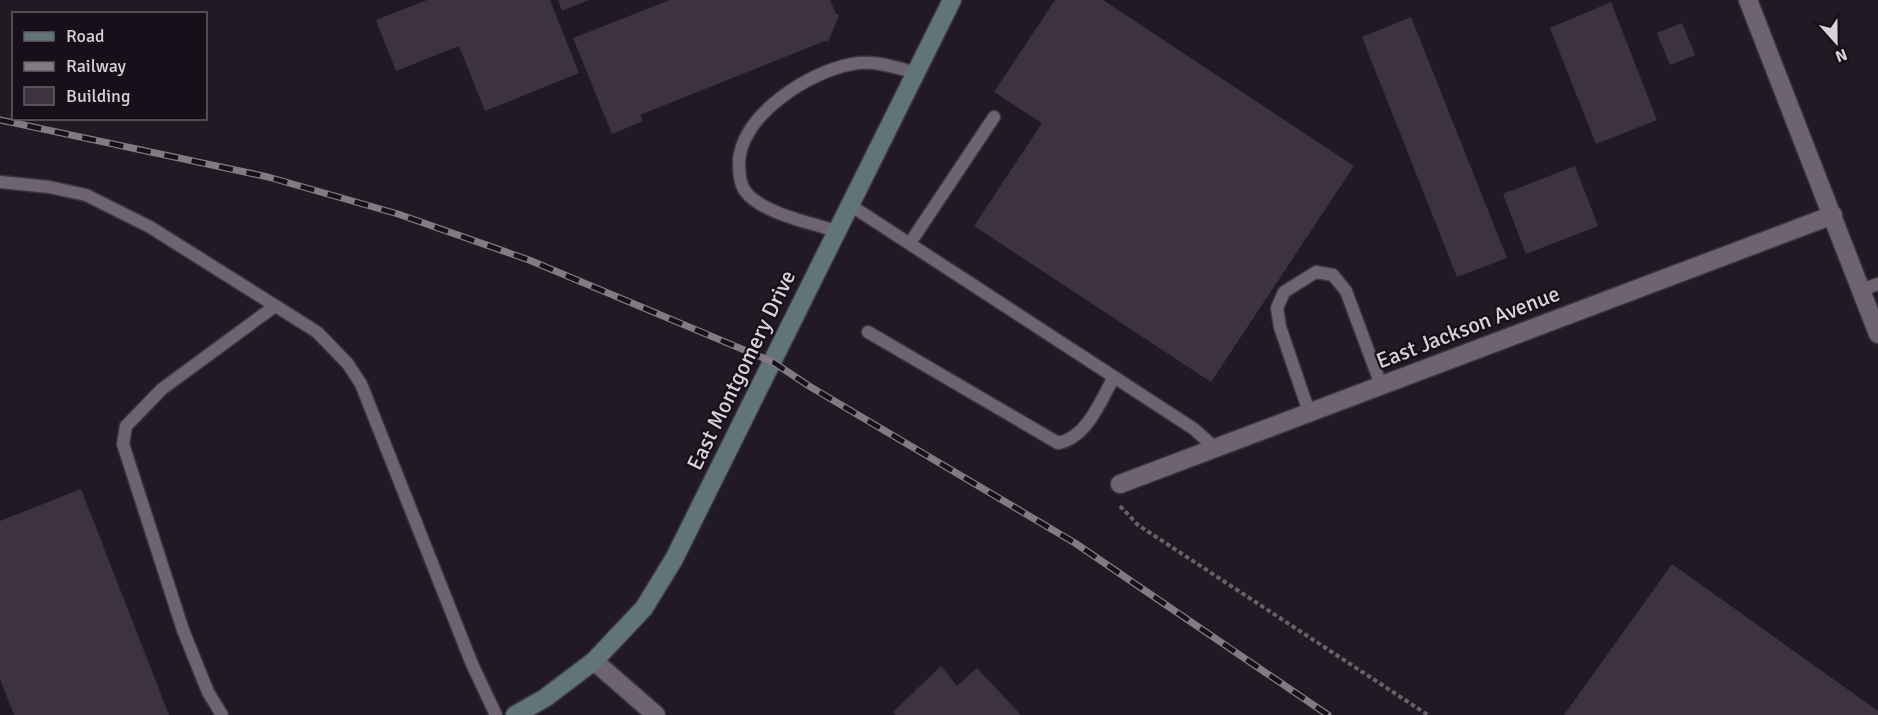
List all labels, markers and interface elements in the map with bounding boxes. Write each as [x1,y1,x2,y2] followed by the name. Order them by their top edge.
[12,12,207,120] legend
[1806,12,1866,72] north arrow
[66,25,105,47] text: Road
[1832,44,1850,66] text: N
[66,55,127,77] text: Railway
[66,85,130,107] text: Building
[681,266,801,474] street label: East Montgomery Drive
[1373,280,1563,374] street label: East Jackson Avenue

